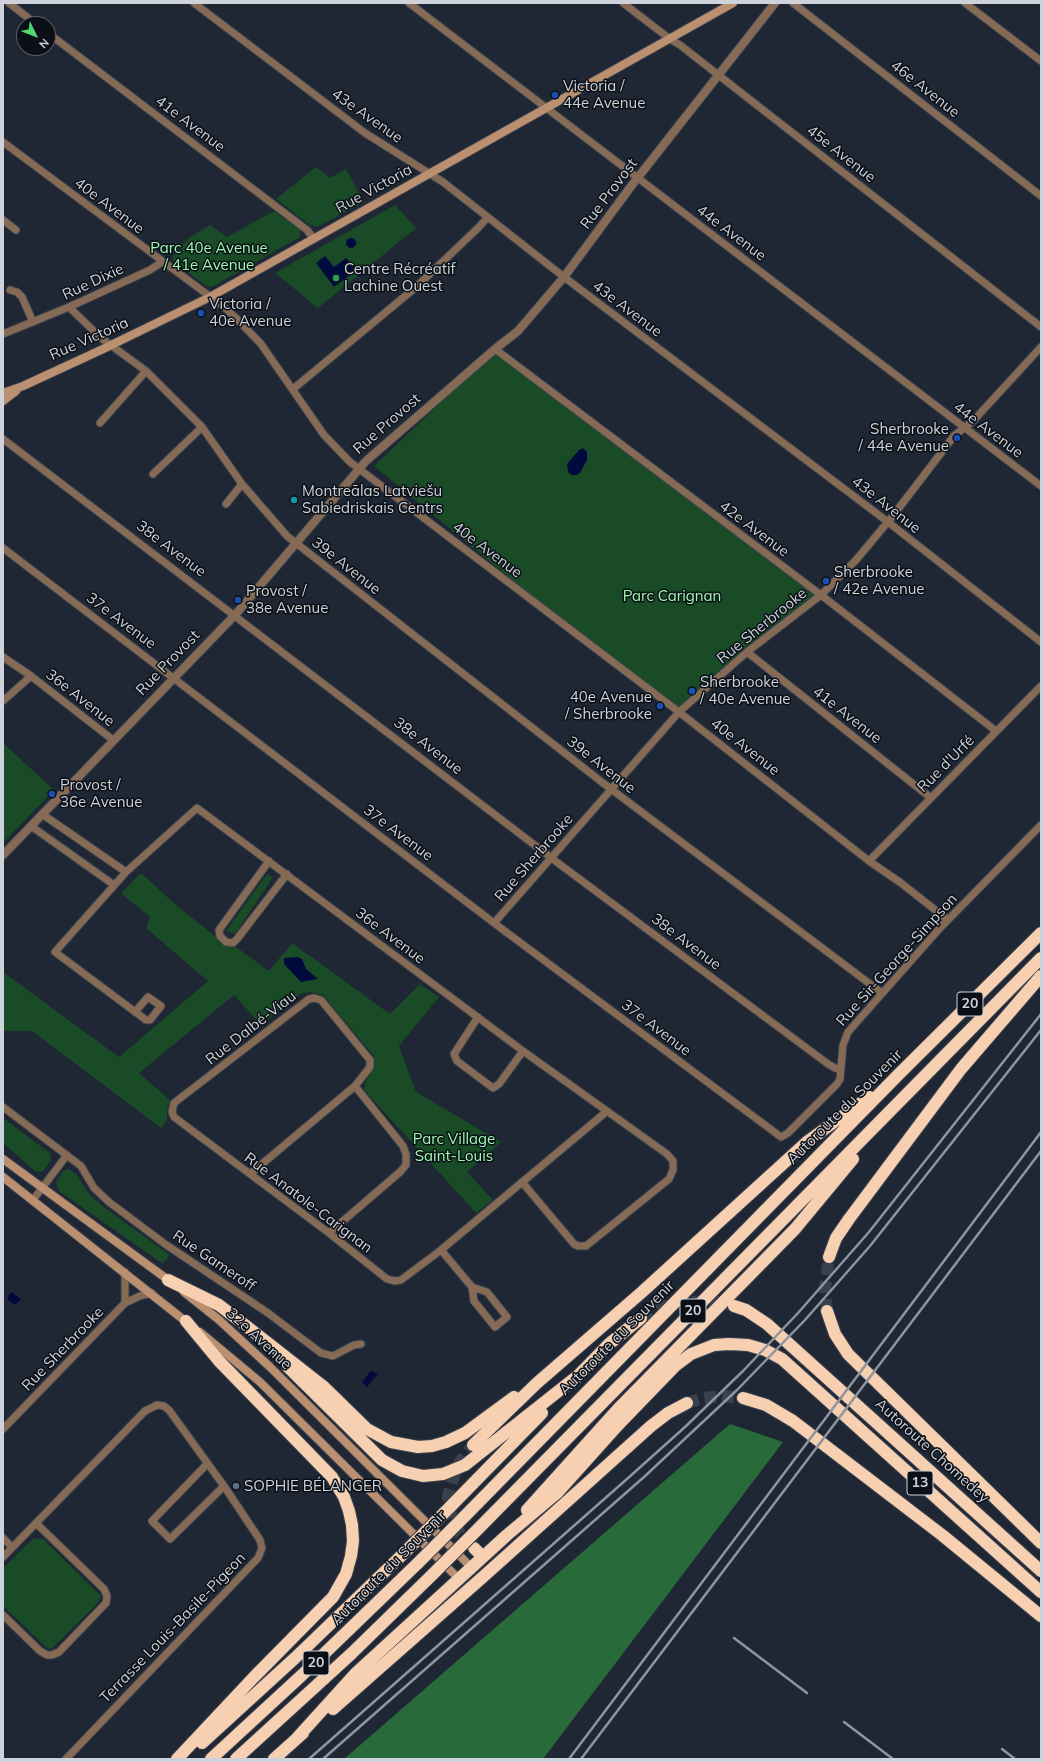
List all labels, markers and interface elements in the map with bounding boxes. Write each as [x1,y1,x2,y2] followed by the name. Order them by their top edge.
[16,16,56,56] north arrow
[36,36,52,51] text: N
[887,57,963,121] street label: 46e Avenue
[563,77,645,112] place label: Victoria / 44e Avenue
[328,85,406,147] street label: 43e Avenue
[550,90,560,100] marker: Victoria / 44e Avenue
[152,92,228,156] street label: 41e Avenue
[803,122,879,186] street label: 45e Avenue
[577,155,641,233] street label: Rue Provost
[333,161,415,217] street label: Rue Victoria
[71,174,147,238] street label: 40e Avenue
[693,201,769,265] street label: 44e Avenue
[150,239,268,274] park label: Parc 40e Avenue / 41e Avenue
[59,260,127,304] street label: Rue Dixie
[344,260,456,295] place label: Centre Récréatif Lachine Ouest
[331,273,341,283] marker: Centre Récréatif Lachine Ouest
[589,277,665,341] street label: 43e Avenue
[209,295,291,330] place label: Victoria / 40e Avenue
[196,308,206,318] marker: Victoria / 40e Avenue
[47,314,131,364] street label: Rue Victoria
[350,390,424,458] street label: Rue Provost
[950,398,1026,462] street label: 44e Avenue
[858,420,949,455] place label: Sherbrooke / 44e Avenue
[952,433,962,443] marker: Sherbrooke / 44e Avenue
[848,473,924,537] street label: 43e Avenue
[302,482,443,517] place label: Montreālas Latviešu Sabiedriskais Centrs
[289,495,299,505] marker: Montreālas Latviešu Sabiedriskais Centrs
[716,497,792,561] street label: 42e Avenue
[133,517,209,581] street label: 38e Avenue
[449,518,525,582] street label: 40e Avenue
[308,534,384,598] street label: 39e Avenue
[834,563,925,598] place label: Sherbrooke / 42e Avenue
[821,576,831,586] marker: Sherbrooke / 42e Avenue
[246,582,328,617] place label: Provost / 38e Avenue
[714,584,810,668] street label: Rue Sherbrooke
[623,587,721,605] park label: Parc Carignan
[83,589,159,653] street label: 37e Avenue
[233,595,243,605] marker: Provost / 38e Avenue
[133,627,203,699] street label: Rue Provost
[42,666,118,730] street label: 36e Avenue
[700,673,791,708] place label: Sherbrooke / 40e Avenue
[809,683,885,747] street label: 41e Avenue
[687,686,697,696] marker: Sherbrooke / 40e Avenue
[565,688,652,723] place label: 40e Avenue / Sherbrooke
[655,701,665,711] marker: 40e Avenue / Sherbrooke
[390,714,466,778] street label: 38e Avenue
[707,715,783,779] street label: 40e Avenue
[914,732,978,796] street label: Rue d'Urfé
[563,733,639,797] street label: 39e Avenue
[60,776,142,811] place label: Provost / 36e Avenue
[47,789,57,799] marker: Provost / 36e Avenue
[360,801,436,865] street label: 37e Avenue
[491,811,577,905] street label: Rue Sherbrooke
[833,890,961,1030] street label: Rue Sir-George-Simpson
[352,904,428,968] street label: 36e Avenue
[648,910,724,974] street label: 38e Avenue
[202,987,300,1069] street label: Rue Dalbé-Viau
[957,992,983,1016] road number: 20
[618,996,694,1060] street label: 37e Avenue
[784,1046,906,1168] street label: Autoroute du Souvenir
[413,1130,495,1165] park label: Parc Village Saint-Louis
[240,1149,376,1257] street label: Rue Anatole-Carignan
[169,1227,259,1295] street label: Rue Gameroff
[556,1277,678,1399] street label: Autoroute du Souvenir
[680,1299,706,1323] road number: 20
[18,1303,108,1395] street label: Rue Sherbrooke
[223,1304,295,1374] street label: 32e Avenue
[871,1395,993,1507] street label: Autoroute Chomedey
[907,1471,933,1495] road number: 13
[244,1477,382,1495] place label: SOPHIE BÉLANGER
[231,1481,241,1491] marker: SOPHIE BÉLANGER
[328,1507,450,1629] street label: Autoroute du Souvenir
[96,1549,250,1707] street label: Terrasse Louis-Basile-Pigeon
[303,1651,329,1675] road number: 20

